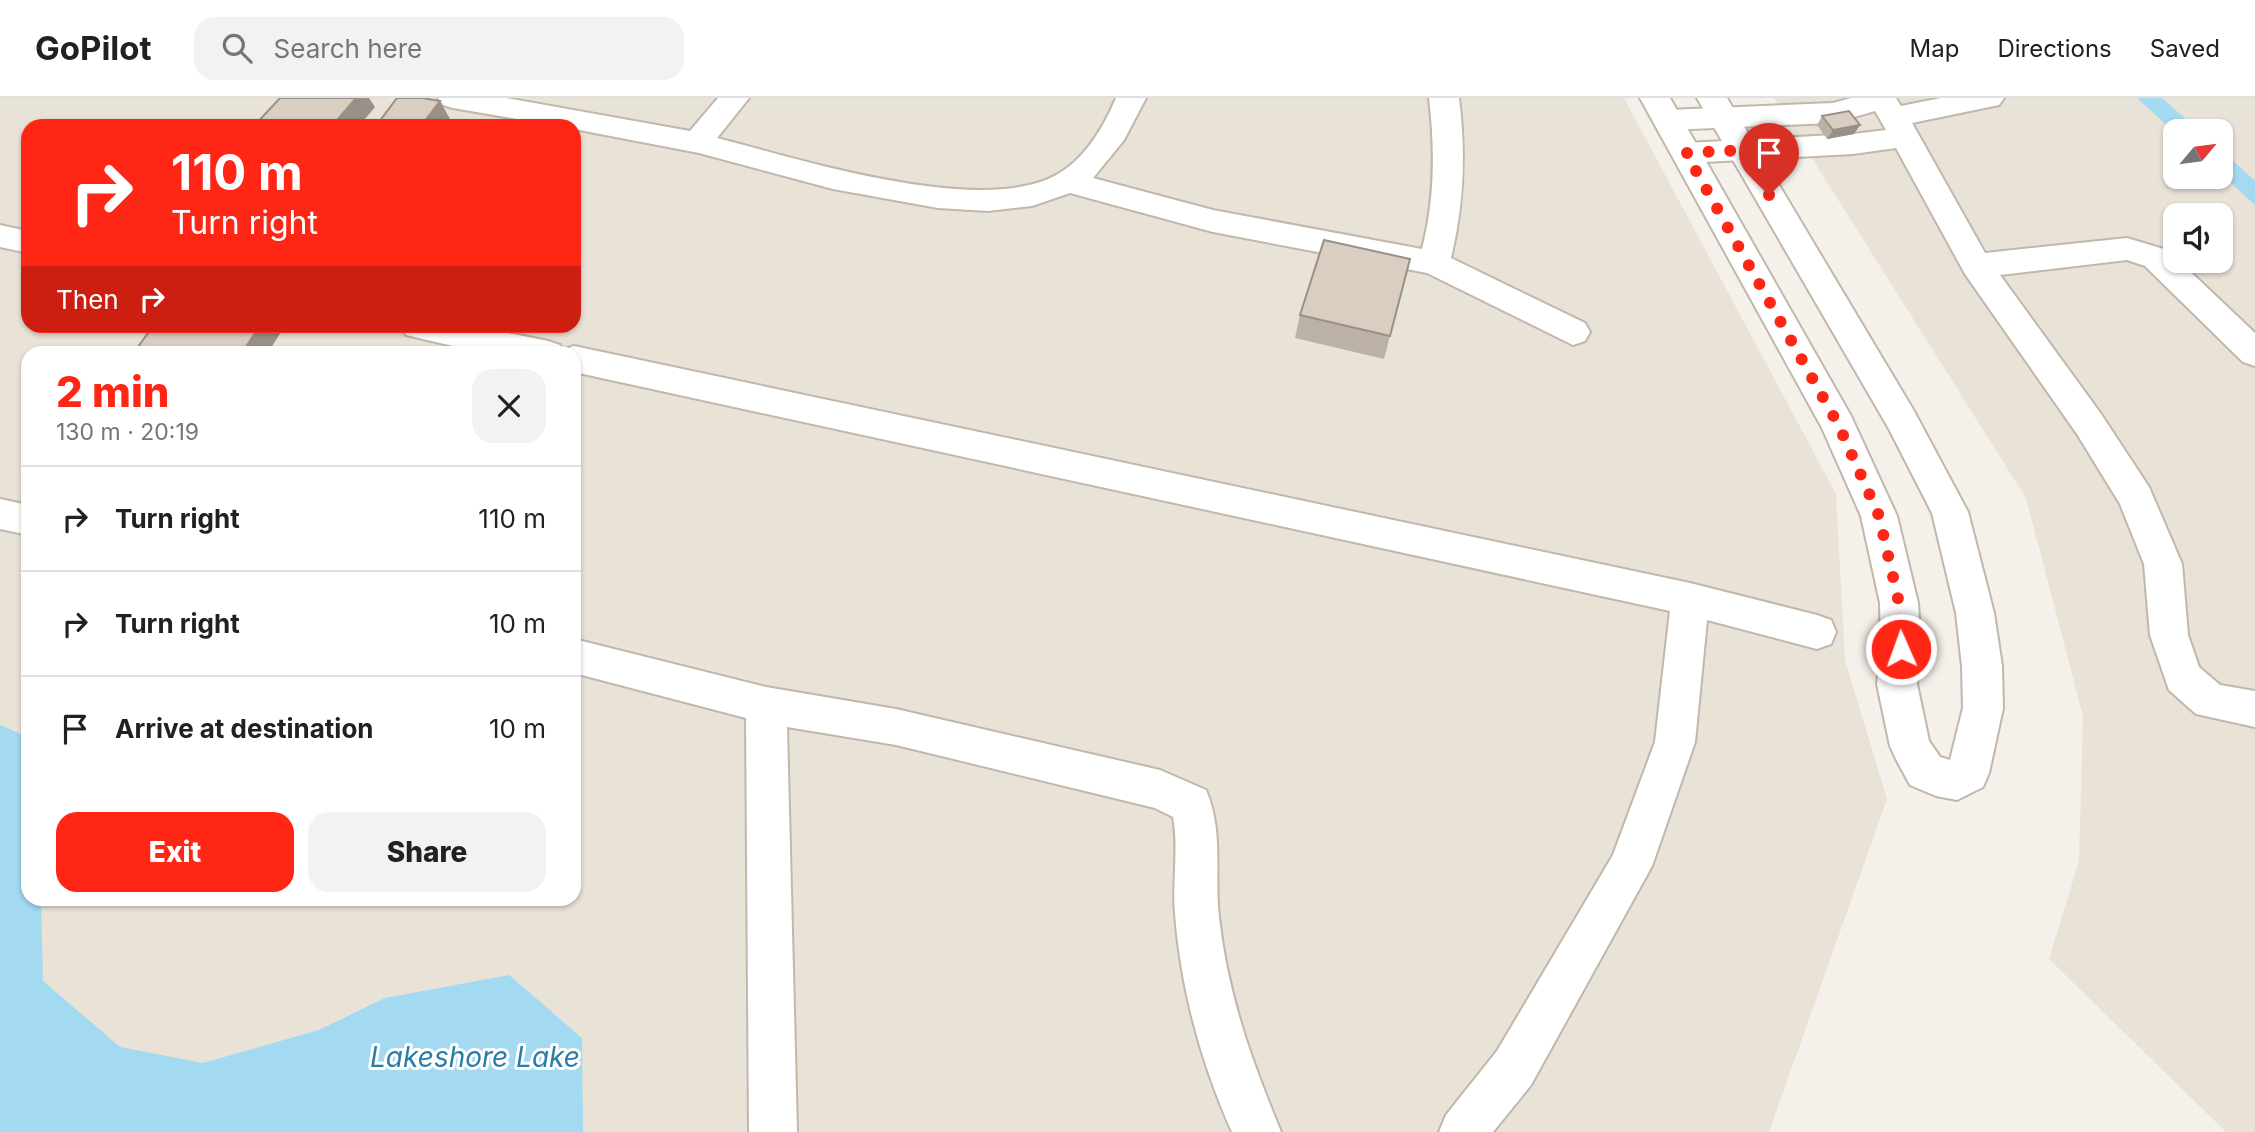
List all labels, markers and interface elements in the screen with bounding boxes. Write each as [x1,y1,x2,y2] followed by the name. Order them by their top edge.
[194,17,684,80] search box
[35,28,152,68] text: GoPilot
[218,29,256,67] icon: search
[274,33,422,64] text: Search here
[1910,34,1959,63] text: Map
[1997,34,2112,63] text: Directions
[2150,34,2220,63] text: Saved
[2163,119,2233,189] north arrow
[2163,119,2233,273] map controls
[1739,123,1799,195] pin
[1750,134,1788,172] icon: arrive
[171,143,303,202] text: 110 m
[56,147,147,238] icon: right
[171,203,318,242] text: Turn right
[2163,203,2233,273] button: sound
[133,280,171,318] icon: right
[56,284,119,315] text: Then
[56,366,170,417] text: 2 min
[472,369,546,443] button: close
[56,418,199,446] text: 130 m · 20:19
[56,500,94,538] icon: right
[115,503,240,534] text: Turn right
[478,503,546,534] text: 110 m
[56,605,94,643] icon: right
[115,608,240,639] text: Turn right
[489,608,546,639] text: 10 m
[1864,612,1938,686] position arrow
[56,710,94,748] icon: arrive
[115,713,374,744] text: Arrive at destination
[489,713,546,744] text: 10 m
[56,812,294,892] button: Exit
[308,812,546,892] button: Share
[370,1040,580,1074] water label: Lakeshore Lake

